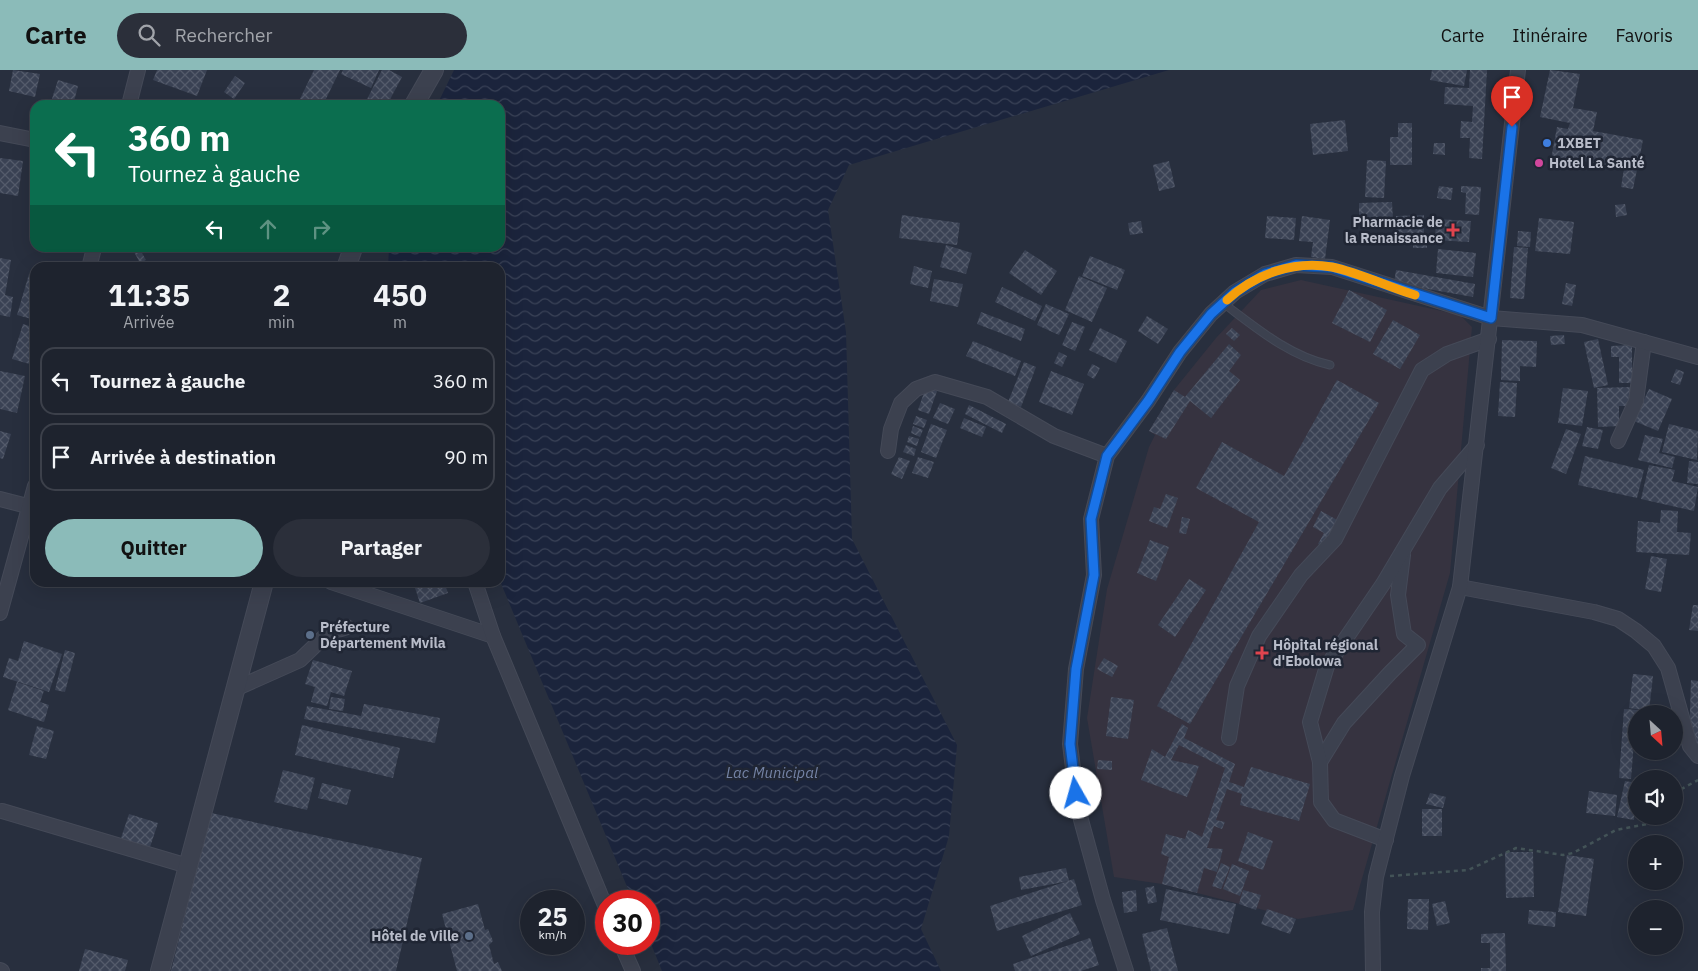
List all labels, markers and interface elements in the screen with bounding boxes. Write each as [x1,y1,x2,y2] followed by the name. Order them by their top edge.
[117,13,467,58] search box
[25,19,87,51] text: Carte
[135,21,163,49] icon: search
[175,23,272,47] text: Rechercher
[1441,24,1484,47] text: Carte
[1512,24,1588,47] text: Itinéraire
[1616,24,1673,47] text: Favoris
[1491,76,1533,127] pin
[1498,83,1526,111] icon: arrive
[128,115,231,161] text: 360 m
[45,120,110,185] icon: left
[1557,134,1601,152] place label: 1XBET
[1541,137,1553,149] marker: 1XBET
[1549,154,1645,172] place label: Hotel La Santé
[1533,157,1545,169] marker: Hotel La Santé
[128,159,300,188] text: Tournez à gauche
[1345,213,1443,247] place label: Pharmacie de la Renaissance
[201,215,229,243] icon: left
[254,215,282,243] icon: ahead
[307,215,335,243] icon: right
[1447,224,1459,236] marker: Pharmacie de la Renaissance
[108,275,190,314] text: 11:35
[272,275,290,314] text: 2
[373,275,427,314] text: 450
[123,312,175,332] text: Arrivée
[268,312,295,332] text: min
[393,312,407,332] text: m
[47,367,75,395] icon: left
[90,369,246,393] text: Tournez à gauche
[433,369,488,393] text: 360 m
[47,443,75,471] icon: arrive
[90,445,276,469] text: Arrivée à destination
[444,445,488,469] text: 90 m
[45,519,263,577] button: Quitter
[273,519,490,577] button: Partager
[320,618,446,652] place label: Préfecture Département Mvila
[304,629,316,641] marker: Préfecture Département Mvila
[1273,636,1378,670] place label: Hôpital régional d'Ebolowa
[1255,646,1269,660] marker: Hôpital régional d'Ebolowa
[1628,705,1682,760] north arrow
[1628,705,1683,955] map controls
[726,763,818,782] water label: Lac Municipal
[1049,766,1101,818] position arrow
[1628,770,1683,825] button: sound
[1628,835,1683,890] button: +
[595,890,660,955] speed limit sign: 30
[537,900,568,933] text: 25
[1628,900,1683,955] button: −
[371,927,459,945] place label: Hôtel de Ville
[538,927,567,942] text: km/h
[463,930,475,942] marker: Hôtel de Ville

